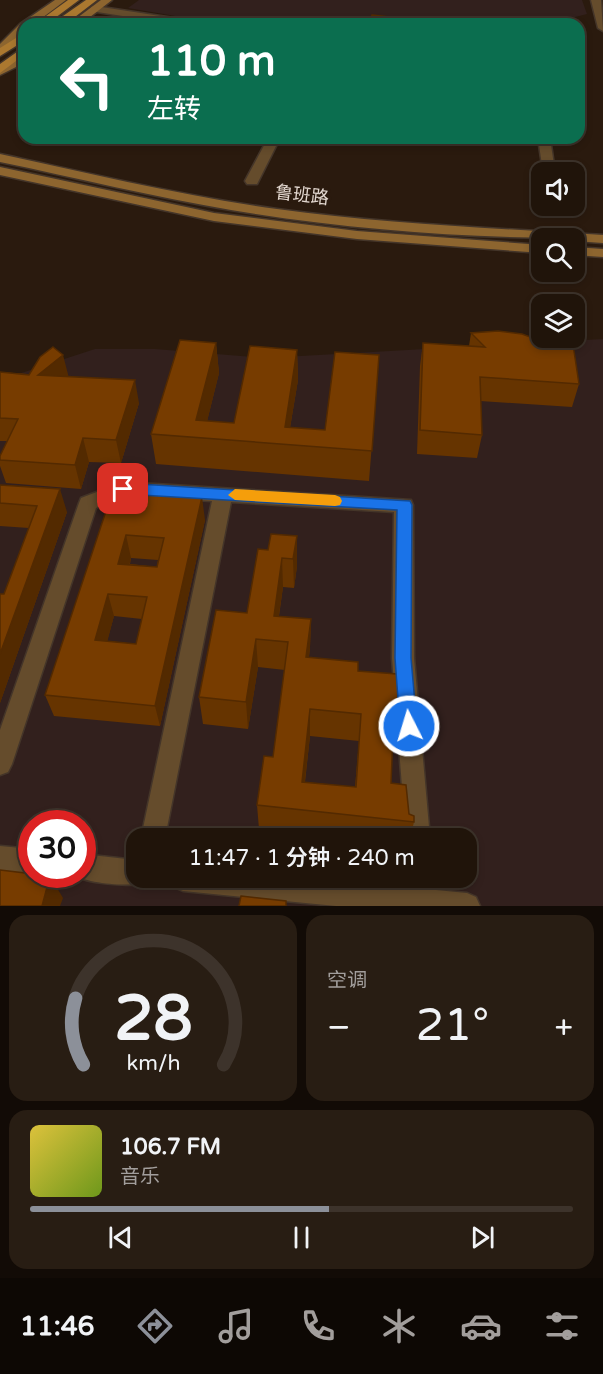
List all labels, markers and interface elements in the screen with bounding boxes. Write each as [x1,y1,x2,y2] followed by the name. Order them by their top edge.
[147,36,276,87] text: 110 m
[48,42,126,120] icon: left
[147,93,201,126] text: 左转
[531,162,585,348] map controls
[531,162,585,216] button: sound
[274,181,330,209] street label: 鲁班路
[531,228,585,282] button: search
[531,294,585,348] button: layers
[97,463,148,514] pin
[106,472,139,505] icon: arrive
[377,694,441,758] position arrow
[18,810,96,888] speed limit sign: 30
[188,845,415,871] text: 11:47 · 1 分钟 · 240 m
[327,969,367,993] text: 空调
[114,982,192,1057] text: 28
[416,999,489,1053] text: 21°
[327,1008,351,1047] text: −
[554,1008,573,1047] text: +
[126,1050,180,1076] text: km/h
[120,1134,221,1160] text: 106.7 FM
[120,1165,160,1189] text: 音乐
[104,1221,137,1254] icon: previous
[285,1221,318,1254] icon: pause
[466,1221,499,1254] icon: next
[134,1305,176,1347] icon: directions
[215,1305,257,1347] icon: music
[297,1305,339,1347] icon: phone
[378,1305,420,1347] icon: climate
[460,1305,502,1347] icon: car
[541,1305,583,1347] icon: filters
[20,1310,95,1343] text: 11:46

